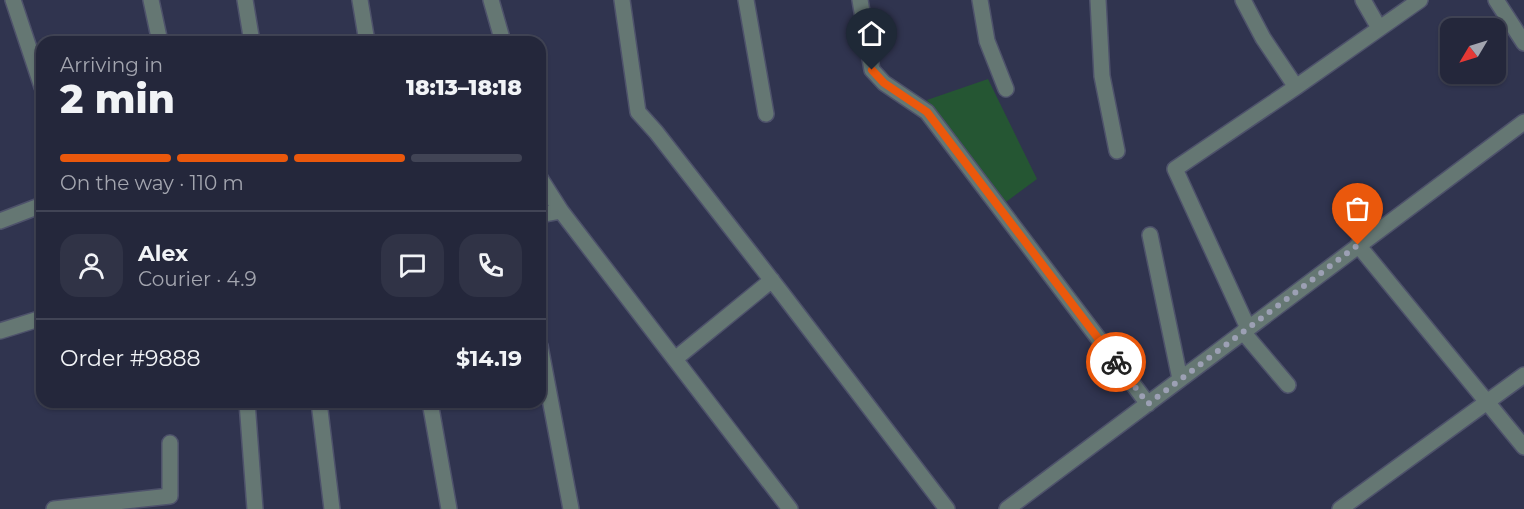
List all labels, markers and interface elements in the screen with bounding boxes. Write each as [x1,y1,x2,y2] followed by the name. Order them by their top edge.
[846,8,897,70] pin
[855,17,888,50] icon: home
[1440,18,1506,84] north arrow
[1440,18,1506,84] map controls
[60,53,163,77] text: Arriving in
[406,74,522,101] text: 18:13–18:18
[60,75,175,123] text: 2 min
[60,171,244,195] text: On the way · 110 m
[1332,183,1383,245] pin
[1341,192,1374,225] icon: bag
[60,234,123,297] button: person
[381,234,444,297] button: chat
[459,234,522,297] button: phone
[138,240,188,267] text: Alex
[138,267,257,291] text: Courier · 4.9
[1086,332,1146,392] courier
[60,345,201,372] text: Order #9888
[456,345,522,372] text: $14.19
[1100,346,1133,379] icon: bike

